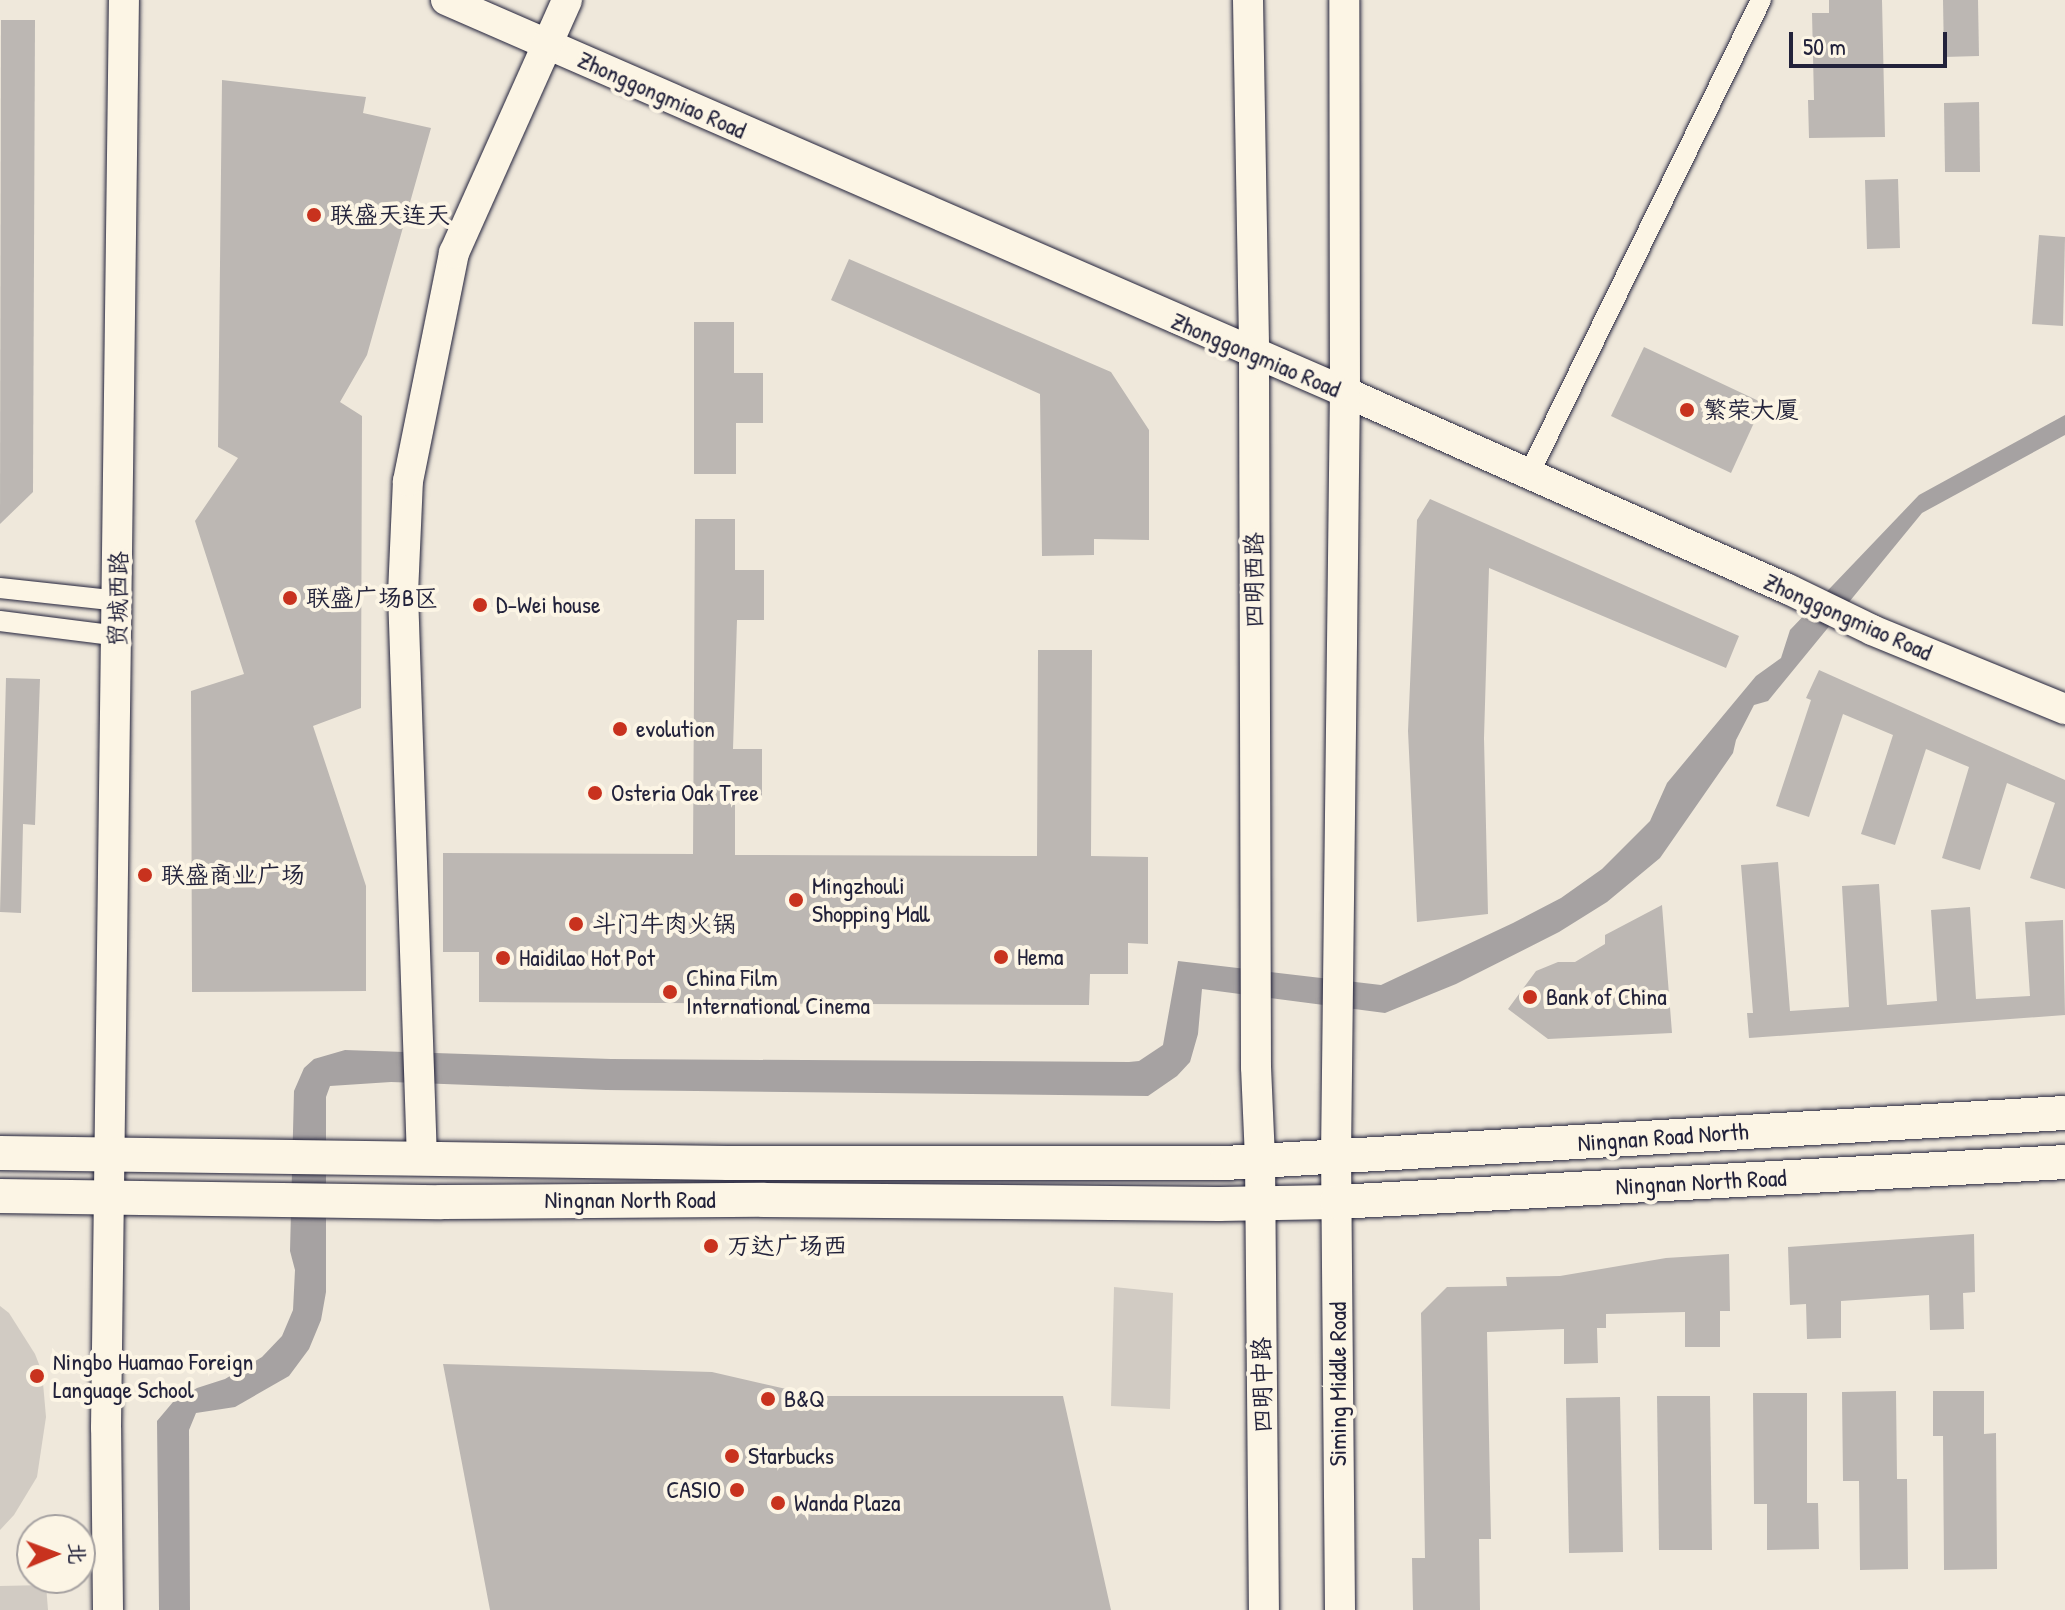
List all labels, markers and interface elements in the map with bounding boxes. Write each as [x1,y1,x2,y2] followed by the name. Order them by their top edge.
[1793,16,1951,66] scale bar
[1803,30,1846,62] text: 50 m
[573,45,751,145] street label: Zhonggongmiao Road
[330,201,450,229] place label: 联盛天连天
[305,206,323,224] marker: 联盛天连天
[1167,306,1345,404] street label: Zhonggongmiao Road
[1703,396,1799,424] place label: 繁荣大厦
[1678,401,1696,419] marker: 繁荣大厦
[1240,532,1268,628] street label: 四明西路
[103,551,133,647] street label: 贸城西路
[1759,567,1937,667] street label: Zhonggongmiao Road
[306,584,438,612] place label: 联盛广场B区
[281,589,299,607] marker: 联盛广场B区
[496,591,600,619] place label: D-Wei house
[471,596,489,614] marker: D-Wei house
[636,715,715,743] place label: evolution
[611,720,629,738] marker: evolution
[611,779,759,807] place label: Osteria Oak Tree
[586,784,604,802] marker: Osteria Oak Tree
[161,861,305,889] place label: 联盛商业广场
[136,866,154,884] marker: 联盛商业广场
[812,872,930,928] place label: Mingzhouli Shopping Mall
[787,891,805,909] marker: Mingzhouli Shopping Mall
[592,910,736,938] place label: 斗门牛肉火锅
[567,915,585,933] marker: 斗门牛肉火锅
[1017,943,1064,971] place label: Hema
[519,944,655,972] place label: Haidilao Hot Pot
[992,948,1010,966] marker: Hema
[494,949,512,967] marker: Haidilao Hot Pot
[686,964,870,1020] place label: China Film International Cinema
[661,983,679,1001] marker: China Film International Cinema
[1546,983,1667,1011] place label: Bank of China
[1521,988,1539,1006] marker: Bank of China
[1577,1117,1749,1157] street label: Ningnan Road North
[1615,1163,1787,1201] street label: Ningnan North Road
[544,1186,716,1214] street label: Ningnan North Road
[727,1232,847,1260] place label: 万达广场西
[702,1237,720,1255] marker: 万达广场西
[1324,1302,1352,1466] street label: Siming Middle Road
[1247,1337,1277,1433] street label: 四明中路
[53,1348,253,1404] place label: Ningbo Huamao Foreign Language School
[28,1367,46,1385] marker: Ningbo Huamao Foreign Language School
[784,1385,825,1413] place label: B&Q
[759,1390,777,1408] marker: B&Q
[748,1442,834,1470] place label: Starbucks
[723,1447,741,1465] marker: Starbucks
[666,1476,721,1504] place label: CASIO
[728,1481,746,1499] marker: CASIO
[794,1489,900,1517] place label: Wanda Plaza
[769,1494,787,1512] marker: Wanda Plaza
[16,1514,96,1594] north arrow
[63,1542,93,1565] text: 北

